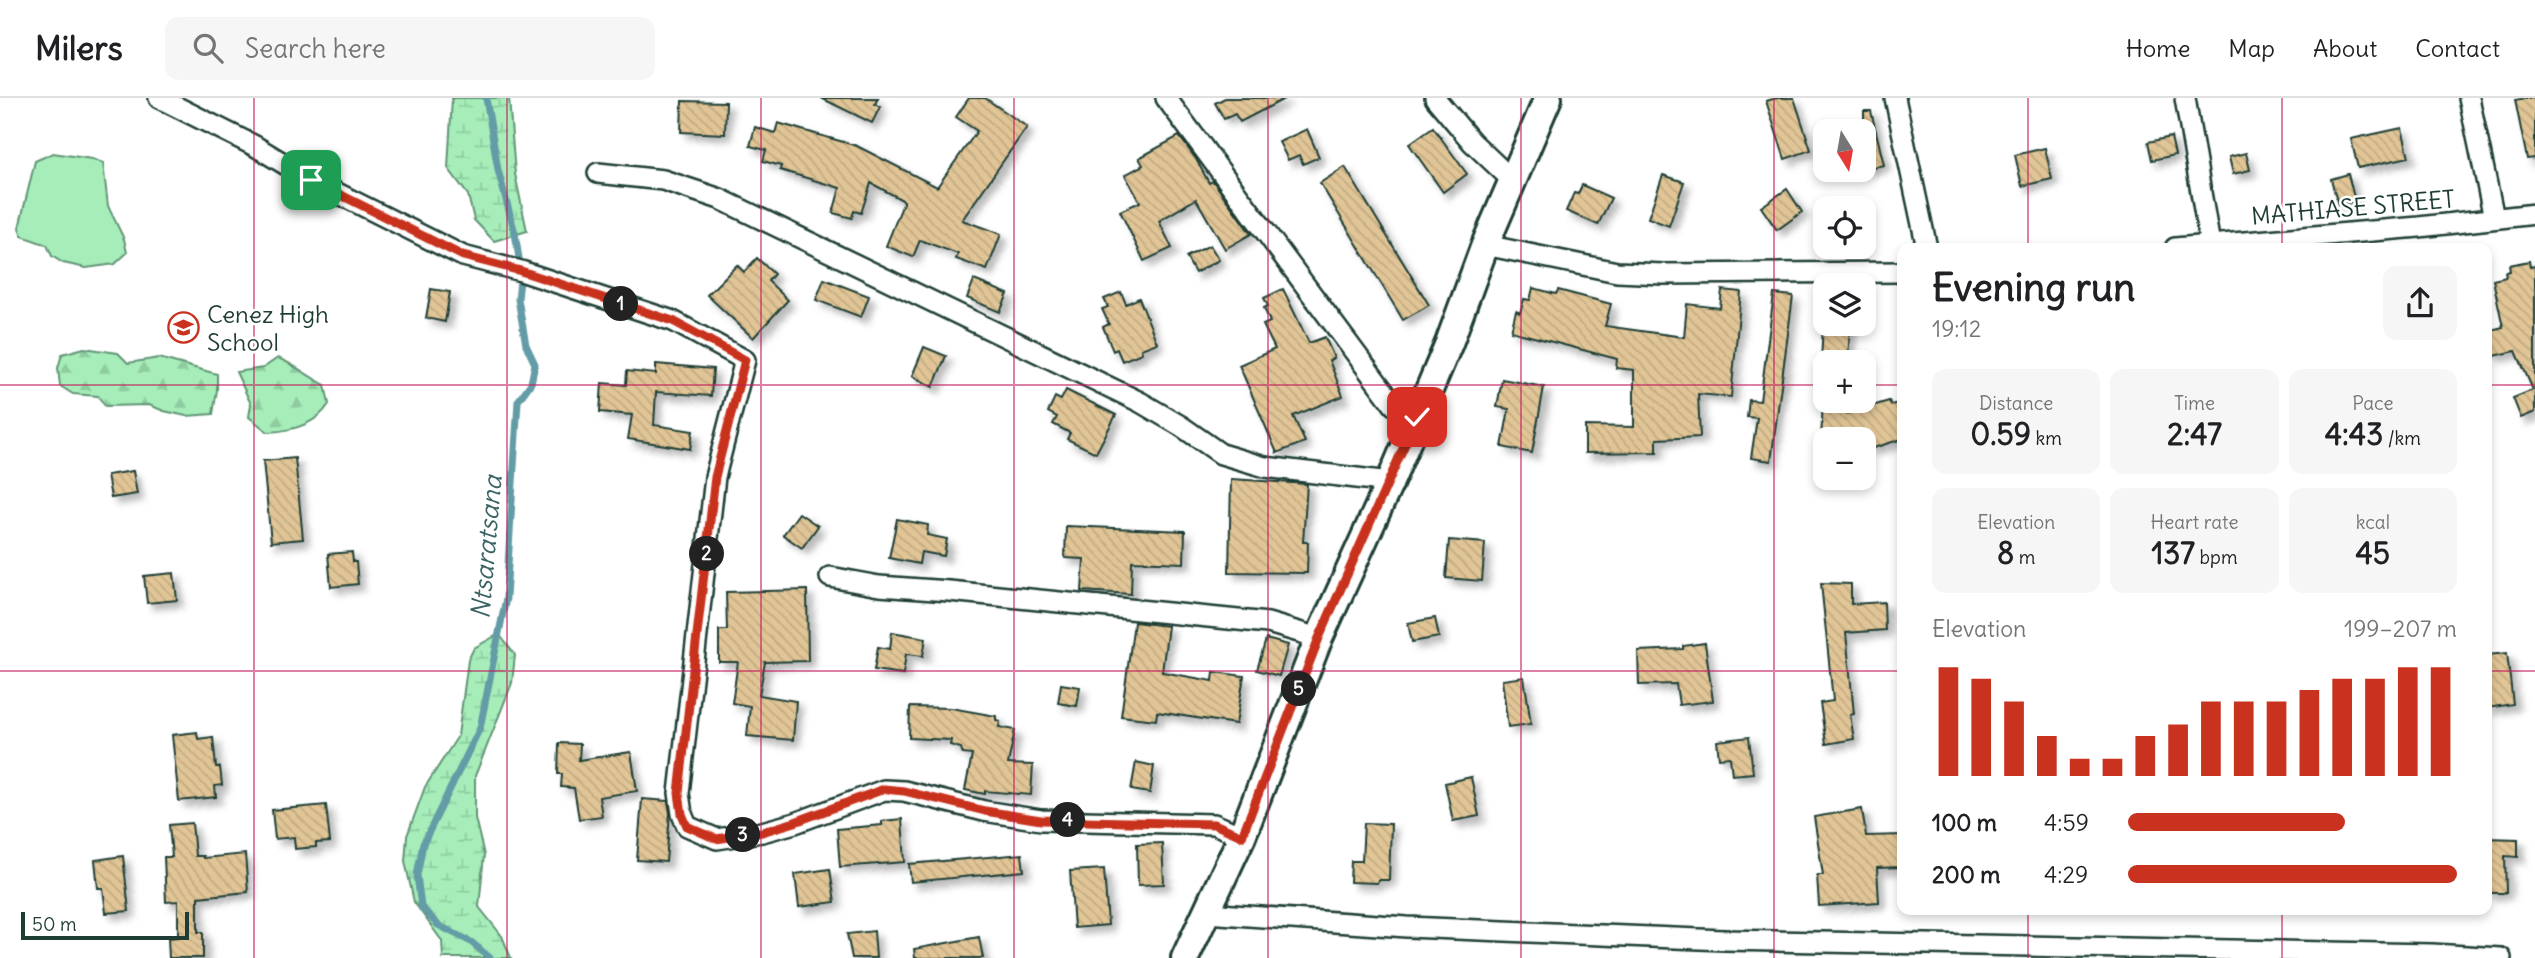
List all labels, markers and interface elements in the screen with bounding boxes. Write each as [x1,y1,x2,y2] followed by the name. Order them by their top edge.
[165,17,655,80] search box
[35,27,123,69] text: Milers
[189,29,227,67] icon: search
[245,32,386,65] text: Search here
[2126,33,2190,63] text: Home
[2228,33,2275,63] text: Map
[2313,33,2377,63] text: About
[2415,33,2500,63] text: Contact
[1813,119,1876,182] north arrow
[1813,119,1876,490] map controls
[281,150,341,210] pin
[292,161,330,199] icon: arrive
[2250,183,2456,231] street label: MATHIASE STREET
[1813,196,1876,259] button: locate
[1932,264,2135,311] text: Evening run
[2383,266,2457,340] button: share
[1813,273,1876,336] button: layers
[604,286,638,322] pin: 1
[617,291,624,315] text: 1
[207,299,329,357] place label: Cenez High School
[167,311,201,345] school or university icon: Cenez High School
[1932,314,1981,343] text: 19:12
[1813,350,1876,413] button: +
[1387,387,1447,447] pin
[1979,391,2053,415] text: Distance
[2174,391,2215,415] text: Time
[2352,391,2393,415] text: Pace
[1398,398,1436,436] icon: check
[1970,415,2031,453] text: 0.59
[2167,415,2222,453] text: 2:47
[2325,415,2383,453] text: 4:43
[2031,426,2062,450] text: km
[2383,426,2421,450] text: /km
[1813,427,1876,490] button: −
[463,473,509,620] water label: Ntsaratsana
[1977,510,2055,534] text: Elevation
[2150,510,2239,534] text: Heart rate
[2356,510,2390,534] text: kcal
[1997,534,2014,572] text: 8
[2151,534,2195,572] text: 137
[2356,534,2390,572] text: 45
[690,536,724,572] pin: 2
[701,541,712,565] text: 2
[2014,545,2035,569] text: m
[2195,545,2238,569] text: bpm
[1932,614,2026,643] text: Elevation
[2344,614,2457,643] text: 199–207 m
[1282,672,1316,706] pin: 5
[1293,676,1304,700] text: 5
[1050,802,1086,838] pin: 4
[1062,807,1073,831] text: 4
[1932,808,1997,837] text: 100 m
[2044,808,2089,837] text: 4:59
[726,818,760,852] pin: 3
[737,822,748,846] text: 3
[1932,860,2001,889] text: 200 m
[2044,860,2088,889] text: 4:29
[21,909,189,941] scale bar
[32,912,77,936] text: 50 m

